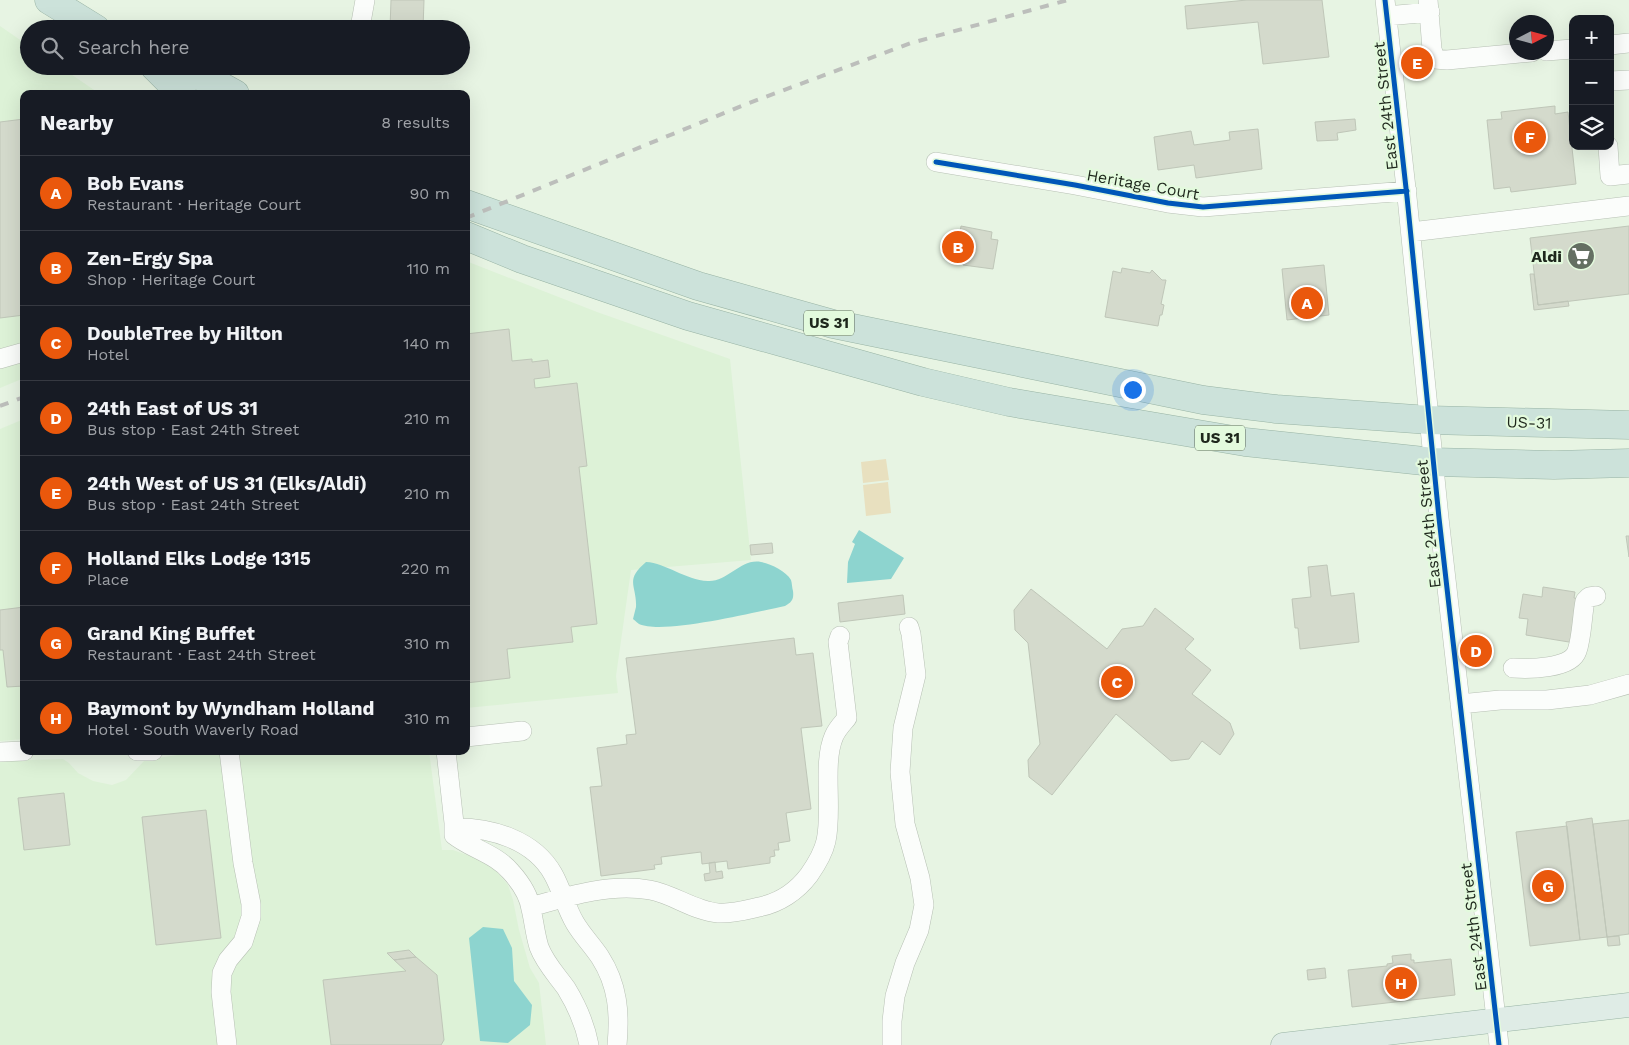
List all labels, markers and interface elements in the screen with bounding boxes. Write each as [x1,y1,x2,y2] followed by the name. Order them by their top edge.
[1509,15,1554,60] north arrow
[1569,15,1614,150] map controls
[1569,15,1614,60] button: +
[20,20,470,75] search box
[38,34,66,62] icon: search
[78,36,189,59] text: Search here
[1369,41,1402,171] street label: East 24th Street
[1401,44,1433,82] pin: E
[1569,60,1614,105] button: −
[1569,105,1614,150] button: layers
[40,110,113,135] text: Nearby
[381,113,450,132] text: 8 results
[1514,118,1546,156] pin: F
[1085,165,1201,204] street label: Heritage Court
[87,172,184,195] text: Bob Evans
[51,184,61,203] text: A
[409,184,450,203] text: 90 m
[87,195,301,214] text: Restaurant · Heritage Court
[942,228,974,266] pin: B
[1566,241,1596,271] supermarket icon: Aldi
[87,247,213,270] text: Zen-Ergy Spa
[1531,247,1562,266] place label: Aldi
[51,259,61,278] text: B
[407,259,450,278] text: 110 m
[87,270,255,289] text: Shop · Heritage Court
[1291,284,1323,322] pin: A
[804,310,854,336] road number: US 31
[87,322,283,345] text: DoubleTree by Hilton
[51,334,61,353] text: C
[403,334,450,353] text: 140 m
[87,345,129,364] text: Hotel
[1120,377,1146,403] your location
[87,397,258,420] text: 24th East of US 31
[50,409,62,428] text: D
[404,409,450,428] text: 210 m
[1506,412,1552,433] street label: US-31
[87,420,299,439] text: Bus stop · East 24th Street
[1195,426,1245,450] road number: US 31
[1412,459,1445,589] street label: East 24th Street
[87,472,367,495] text: 24th West of US 31 (Elks/Aldi)
[51,484,61,503] text: E
[404,484,450,503] text: 210 m
[87,495,299,514] text: Bus stop · East 24th Street
[87,547,311,570] text: Holland Elks Lodge 1315
[51,559,61,578] text: F
[401,559,450,578] text: 220 m
[87,570,129,589] text: Place
[87,622,255,645] text: Grand King Buffet
[1460,632,1492,670] pin: D
[50,634,62,653] text: G
[404,634,450,653] text: 310 m
[87,645,316,664] text: Restaurant · East 24th Street
[1101,663,1133,701] pin: C
[87,697,374,720] text: Baymont by Wyndham Holland
[50,709,62,728] text: H
[404,709,450,728] text: 310 m
[87,720,299,739] text: Hotel · South Waverly Road
[1456,862,1491,992] street label: East 24th Street
[1532,867,1564,905] pin: G
[1385,964,1417,1002] pin: H

